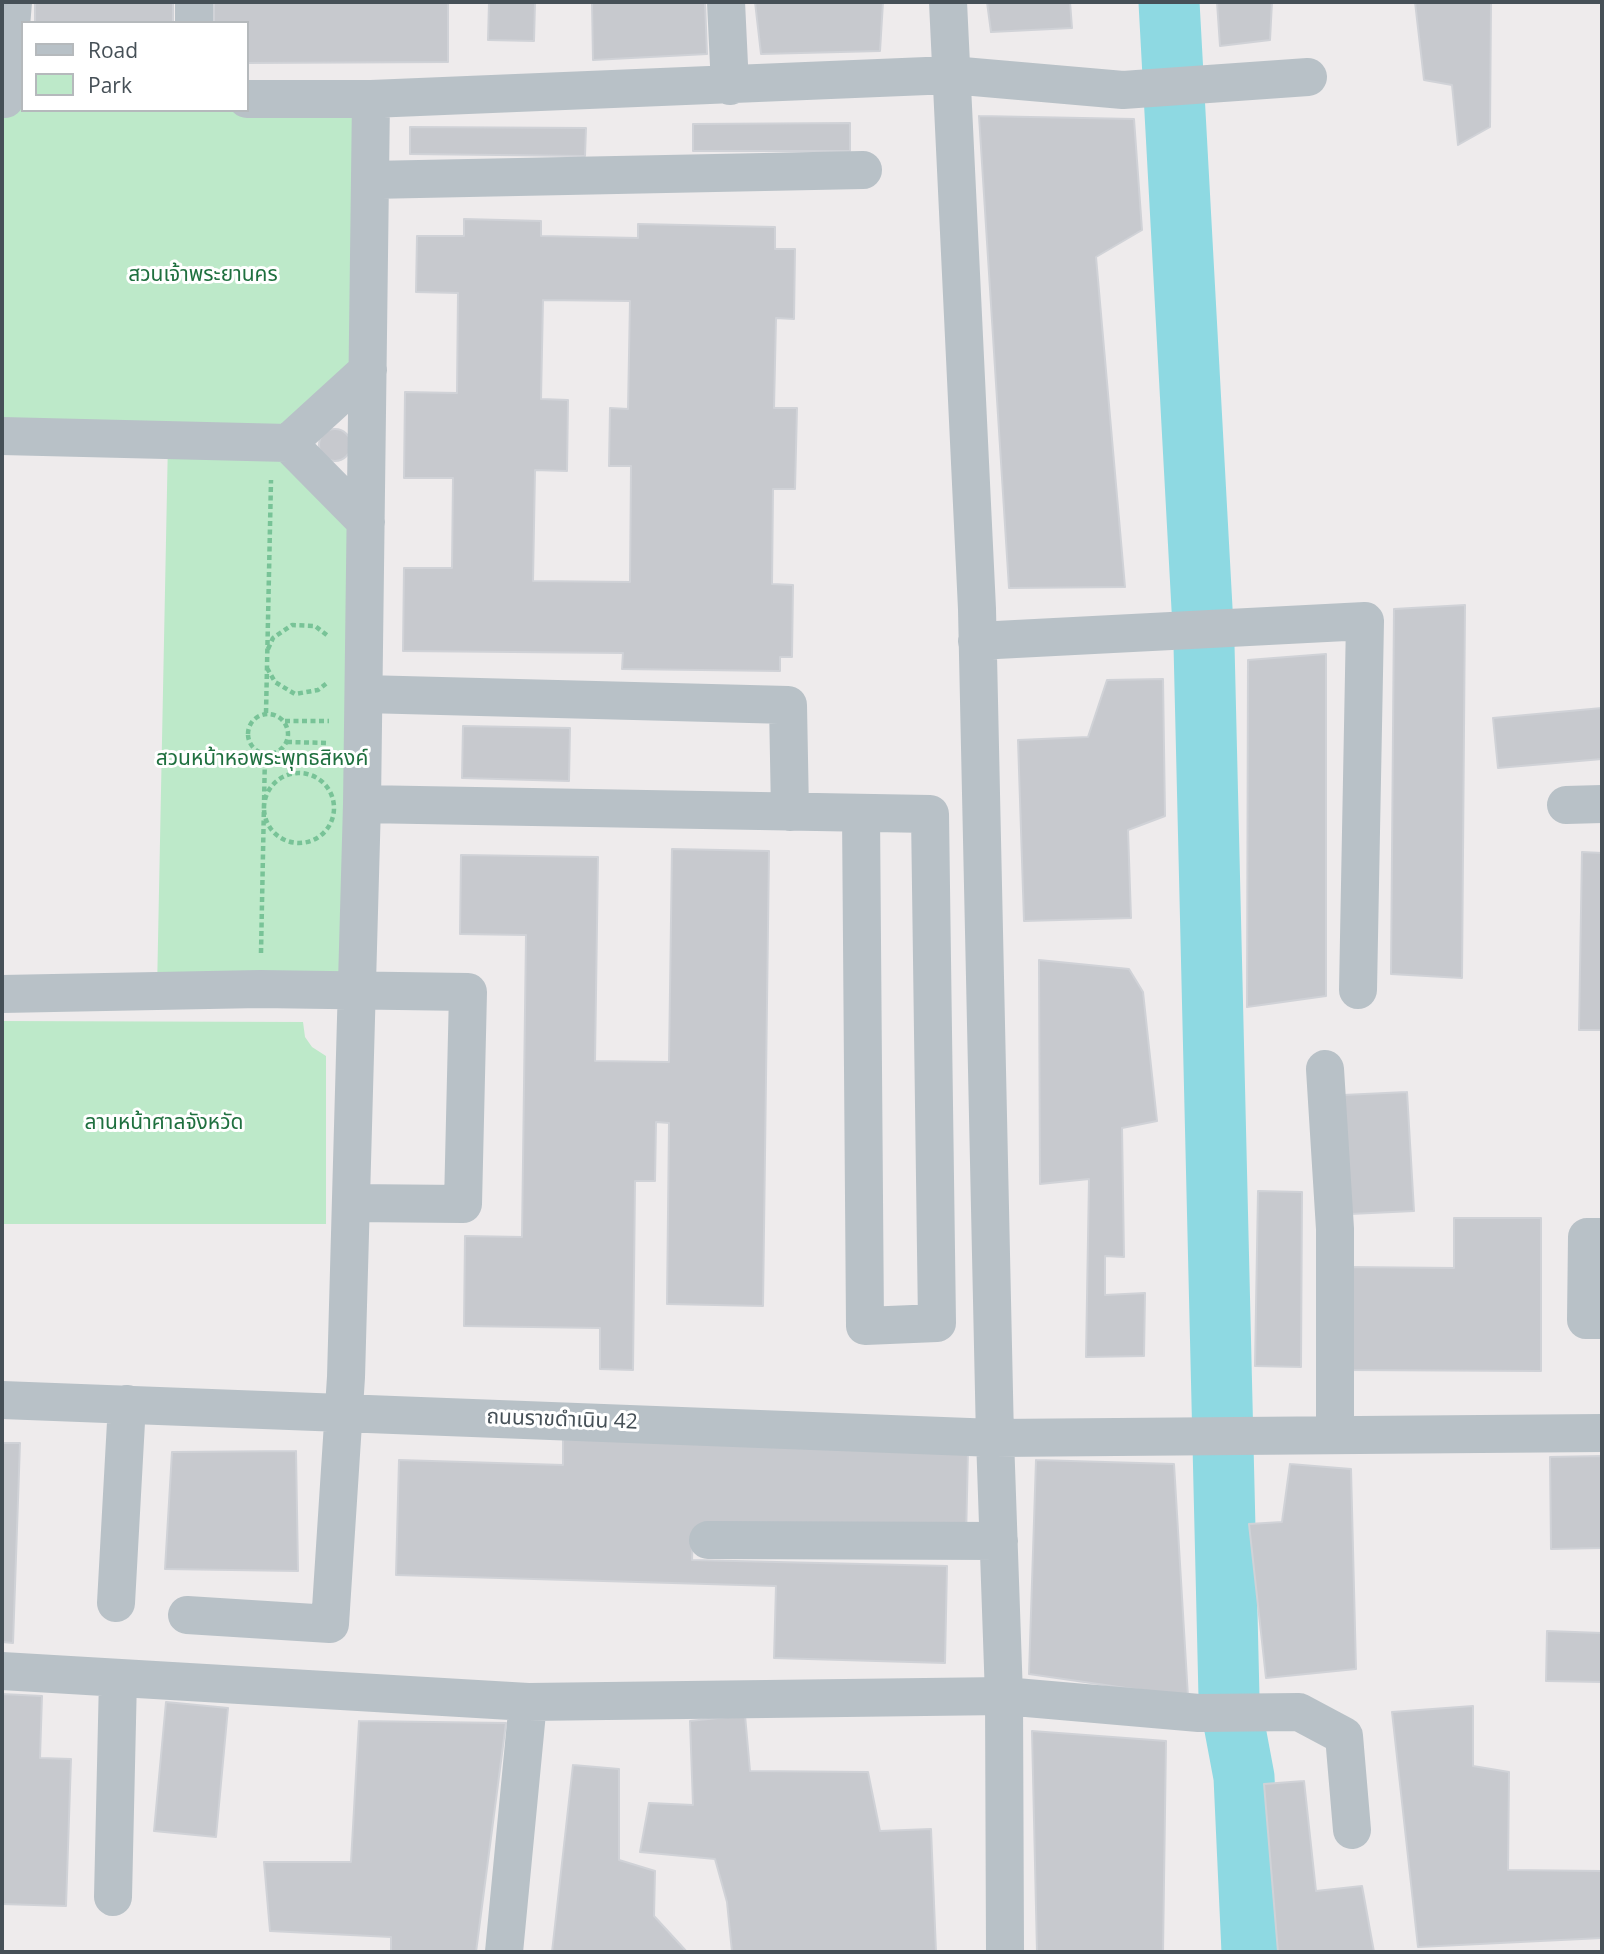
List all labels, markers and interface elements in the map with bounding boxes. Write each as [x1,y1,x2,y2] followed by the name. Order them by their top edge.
[21,21,248,112] legend
[88,36,138,64] text: Road
[88,71,132,99] text: Park
[128,262,278,288] park label: สวนเจ้าพระยานคร
[156,746,368,772] park label: สวนหน้าหอพระพุทธสิหงค์
[85,1110,243,1136] park label: ลานหน้าศาลจังหวัด
[486,1405,638,1435] street label: ถนนราขดำเนิน 42

